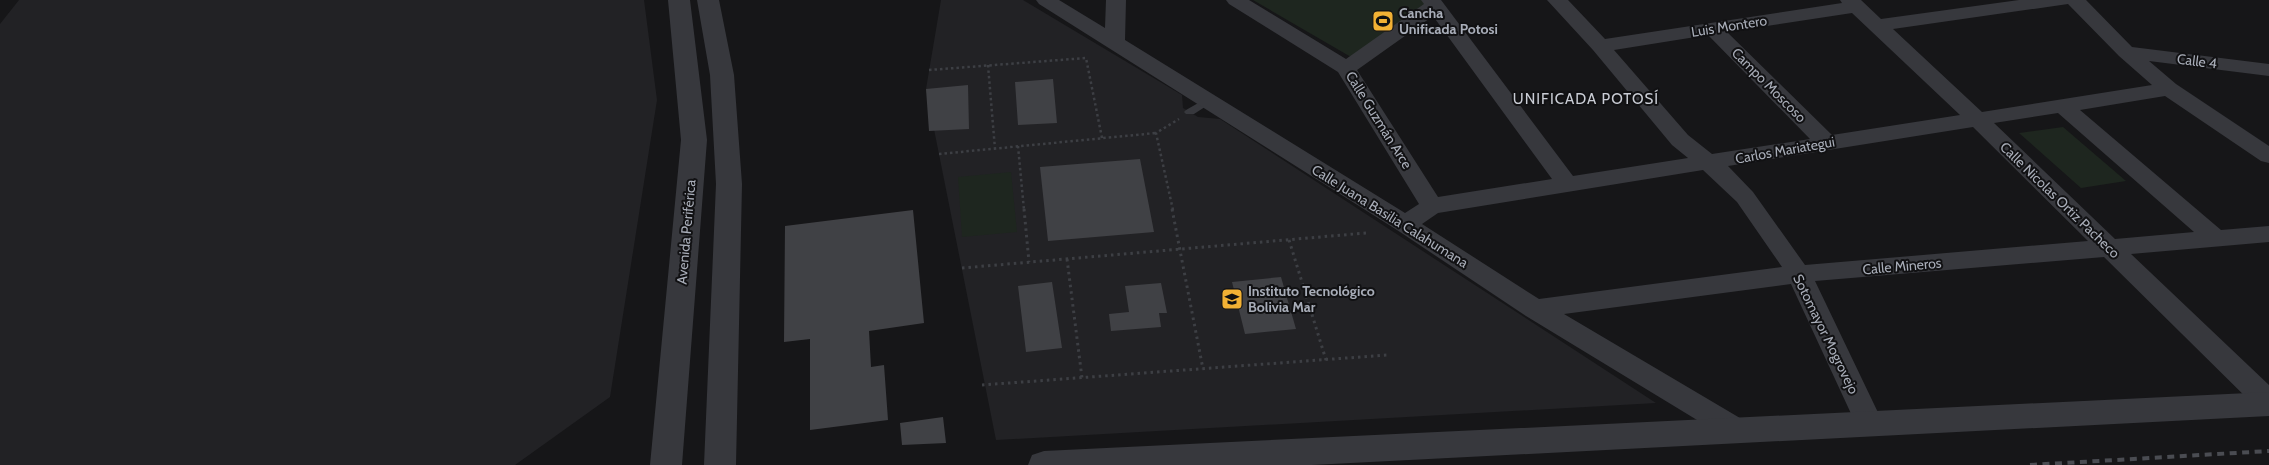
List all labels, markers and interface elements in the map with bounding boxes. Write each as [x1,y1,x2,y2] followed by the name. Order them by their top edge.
[1399,4,1498,38] place label: Cancha Unificada Potosi
[1371,9,1395,33] sports icon: Cancha Unificada Potosi
[1690,11,1769,41] street label: Luis Montero
[1728,44,1810,126] street label: Campo Moscoso
[2176,50,2218,72] street label: Calle 4
[1342,68,1416,172] street label: Calle Guzmán Arce
[1513,89,1659,108] district label: UNIFICADA POTOSÍ
[1734,132,1836,168] street label: Carlos Mariategui
[1996,138,2124,262] street label: Calle Nicolas Ortiz Pacheco
[1308,160,1472,272] street label: Calle Juana Basilia Calahumana
[672,179,700,285] street label: Avenida Periférica
[1862,254,1942,278] street label: Calle Mineros
[1789,271,1863,397] street label: Sotomayor Mogrovejo
[1248,282,1375,316] place label: Instituto Tecnológico Bolivia Mar
[1220,287,1244,311] school or university icon: Instituto Tecnológico Bolivia Mar

